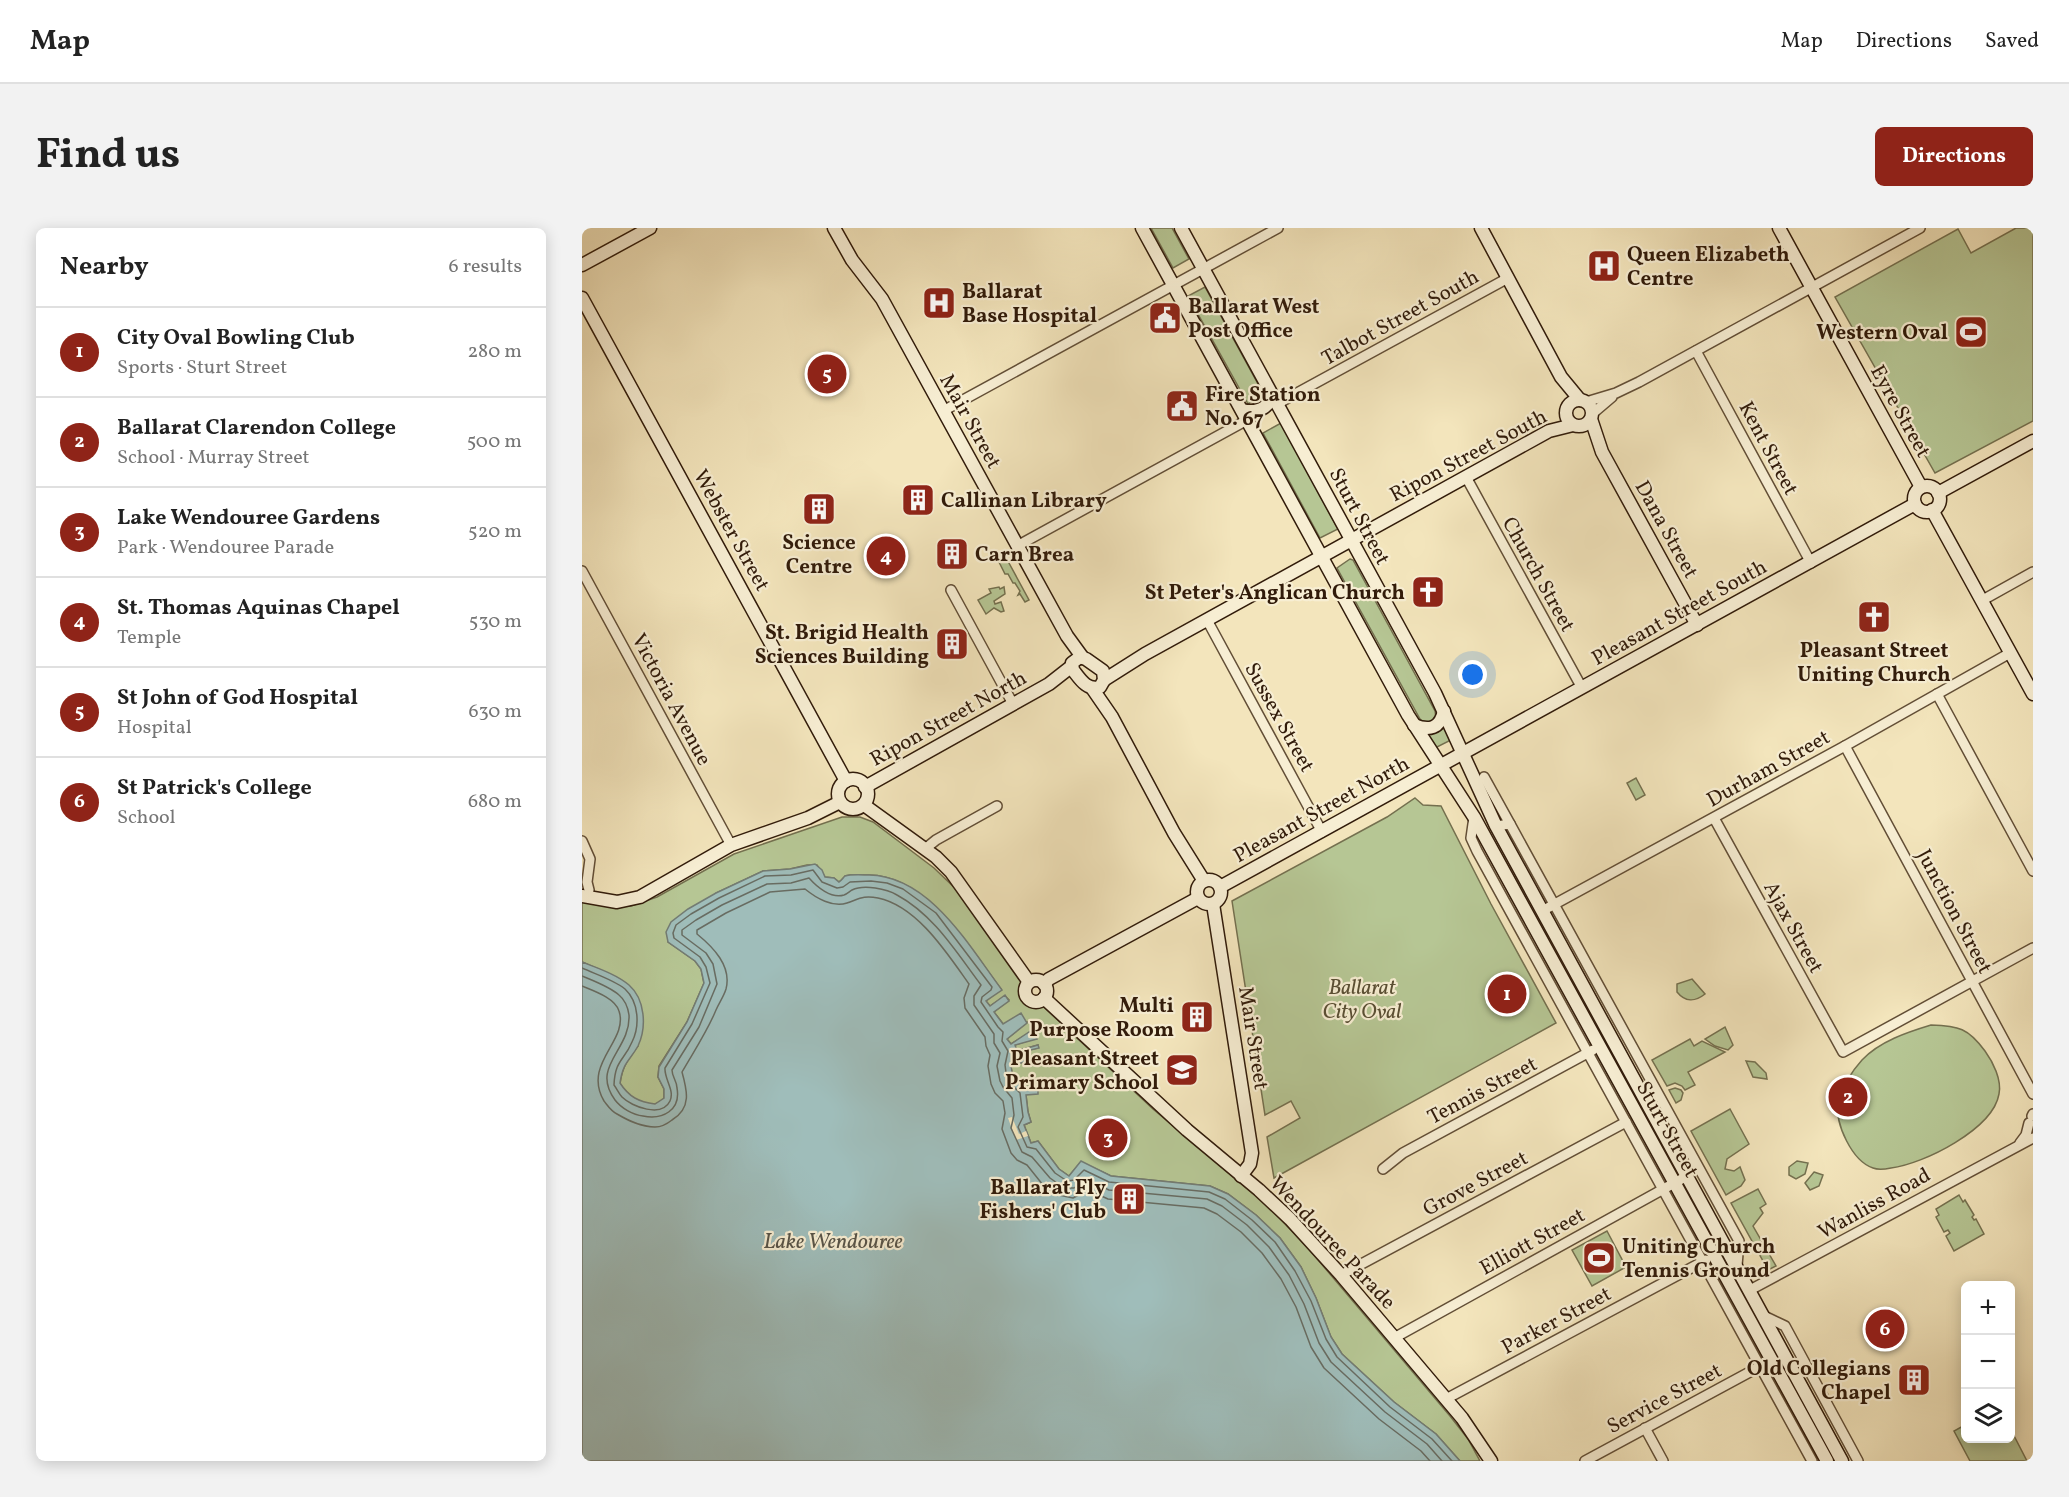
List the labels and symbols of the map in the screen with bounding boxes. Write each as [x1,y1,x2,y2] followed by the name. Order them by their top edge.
[1627,241,1790,294] place label: Queen Elizabeth Centre
[1586,248,1622,284] hospital icon: Queen Elizabeth Centre
[1317,263,1485,374] street label: Talbot Street South
[962,278,1097,331] place label: Ballarat Base Hospital
[921,285,957,321] hospital icon: Ballarat Base Hospital
[1188,293,1320,346] place label: Ballarat West Post Office
[1147,300,1183,336] public building icon: Ballarat West Post Office
[1953,314,1989,350] sports icon: Western Oval
[1816,319,1948,348] place label: Western Oval
[808,352,846,396] pin: 5
[1862,360,1937,463] street label: Eyre Street
[932,369,1008,474] street label: Mair Street
[1205,381,1321,434] place label: Fire Station No. 67
[1164,388,1200,424] public building icon: Fire Station No. 67
[1731,397,1805,501] street label: Kent Street
[1385,403,1552,510] street label: Ripon Street South
[1321,463,1396,570] street label: Sturt Street
[685,465,776,597] street label: Webster Street
[1627,475,1705,584] street label: Dana Street
[900,482,936,518] building icon: Callinan Library
[941,487,1107,516] place label: Callinan Library
[801,491,837,527] building icon: Science Centre
[1494,512,1581,638] street label: Church Street
[782,529,856,582] place label: Science Centre
[866,534,906,578] pin: 4
[934,536,970,572] building icon: Carn Brea
[975,541,1074,570] place label: Carn Brea
[1587,553,1773,674] street label: Pleasant Street South
[1410,574,1446,610] church icon: St Peter's Anglican Church
[1145,579,1405,608] place label: St Peter's Anglican Church
[1856,599,1892,635] church icon: Pleasant Street Uniting Church
[755,619,929,672] place label: St. Brigid Health Sciences Building
[934,626,970,662] building icon: St. Brigid Health Sciences Building
[624,628,718,771] street label: Victoria Avenue
[1797,637,1951,690] place label: Pleasant Street Uniting Church
[1237,658,1321,778] street label: Sussex Street
[1458,660,1487,689] your location
[865,664,1032,774] street label: Ripon Street North
[1702,723,1836,815] street label: Durham Street
[1228,750,1415,871] street label: Pleasant Street North
[1909,844,1999,979] street label: Junction Street
[1756,877,1830,979] street label: Ajax Street
[1488,972,1526,1017] pin: 1
[1323,974,1401,1027] park label: Ballarat City Oval
[1230,984,1275,1092] street label: Mair Street
[1029,992,1174,1045] place label: Multi Purpose Room
[1179,999,1215,1035] building icon: Multi Purpose Room
[1005,1045,1159,1098] place label: Pleasant Street Primary School
[1423,1050,1543,1132] street label: Tennis Street
[1164,1052,1200,1088] school or university icon: Pleasant Street Primary School
[1828,1074,1868,1120] pin: 2
[1628,1076,1705,1183] street label: Sturt Street
[1088,1116,1128,1160] pin: 3
[1418,1144,1533,1224] street label: Grove Street
[1813,1161,1936,1247] street label: Wanliss Road
[1262,1170,1402,1316] street label: Wendouree Parade
[979,1174,1106,1227] place label: Ballarat Fly Fishers' Club
[1111,1181,1147,1217] building icon: Ballarat Fly Fishers' Club
[1475,1201,1591,1283] street label: Elliott Street
[763,1227,903,1258] water label: Lake Wendouree
[1622,1233,1776,1286] place label: Uniting Church Tennis Ground
[1581,1240,1617,1276] sports icon: Uniting Church Tennis Ground
[1497,1280,1617,1362] street label: Parker Street
[1866,1306,1904,1352] pin: 6
[1747,1355,1891,1408] place label: Old Collegians Chapel
[1602,1357,1727,1442] street label: Service Street
[1896,1362,1932,1398] building icon: Old Collegians Chapel

